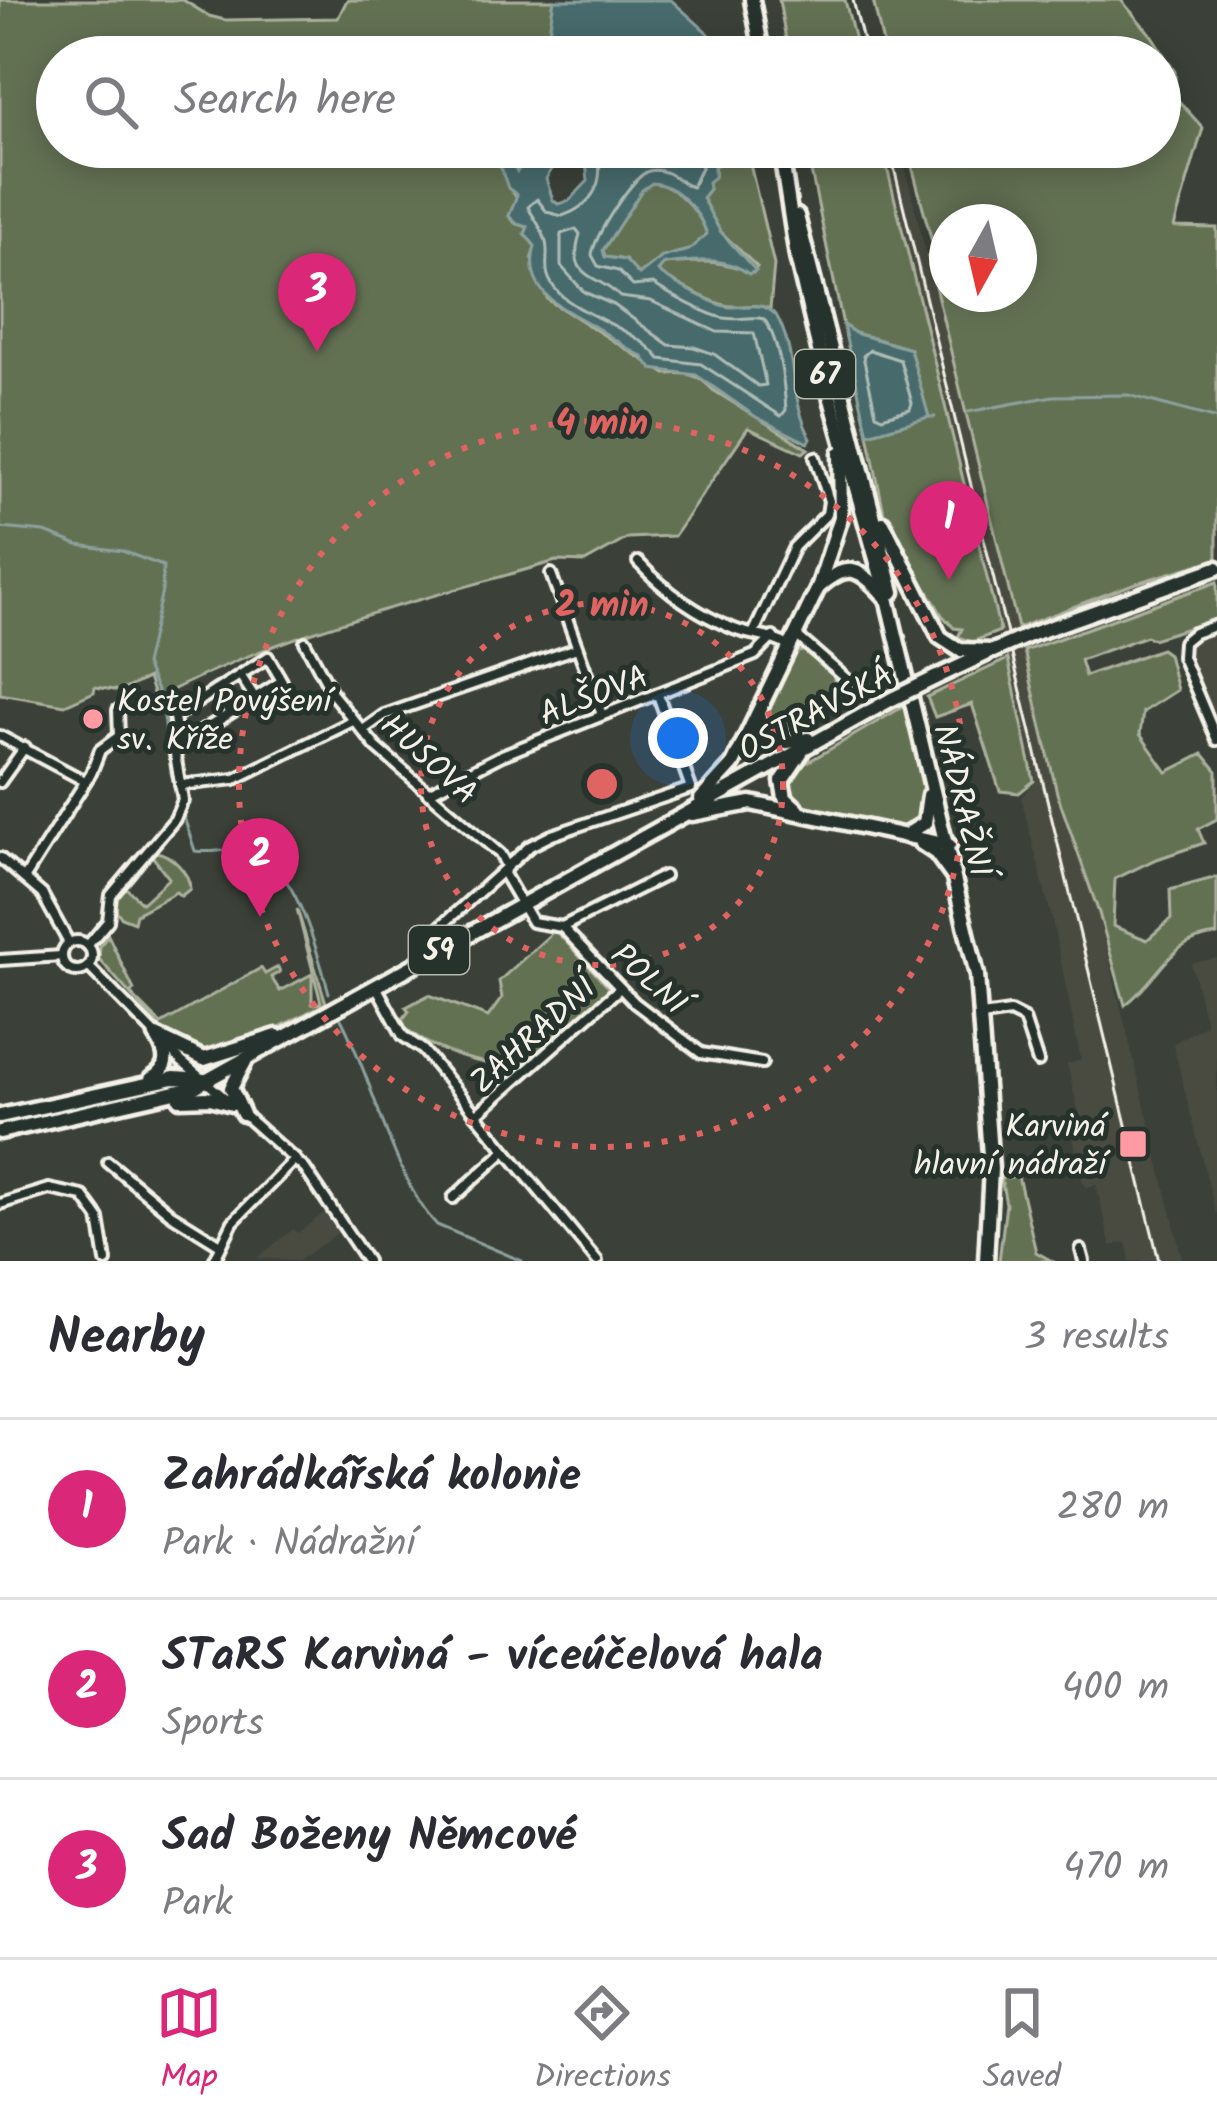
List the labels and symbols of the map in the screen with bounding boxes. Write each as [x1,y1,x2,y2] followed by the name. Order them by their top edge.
[929,204,1037,312] north arrow
[278,253,356,352] pin: 3
[795,350,855,398] road number: 67
[556,396,648,453] text: 4 min
[910,481,988,580] pin: 1
[555,578,649,635] text: 2 min
[729,651,904,777] street label: OSTRAVSKÁ
[532,652,657,742] street label: ALŠOVA
[117,677,336,768] place label: Kostel Povýšení sv. Kříže
[366,702,489,820] street label: HUSOVA
[80,706,106,732] marker: Kostel Povýšení sv. Kříže
[648,708,708,768] your location
[916,719,1006,888] street label: NÁDRAŽNÍ
[581,763,623,805] centre of rings
[221,818,299,917] pin: 2
[409,926,469,974] road number: 59
[597,931,702,1033] street label: POLNÍ
[459,962,614,1108] street label: ZAHRADNÍ
[914,1102,1111,1193] place label: Karviná hlavní nádraží
[1117,1128,1149,1160] marker: Karviná hlavní nádraží

